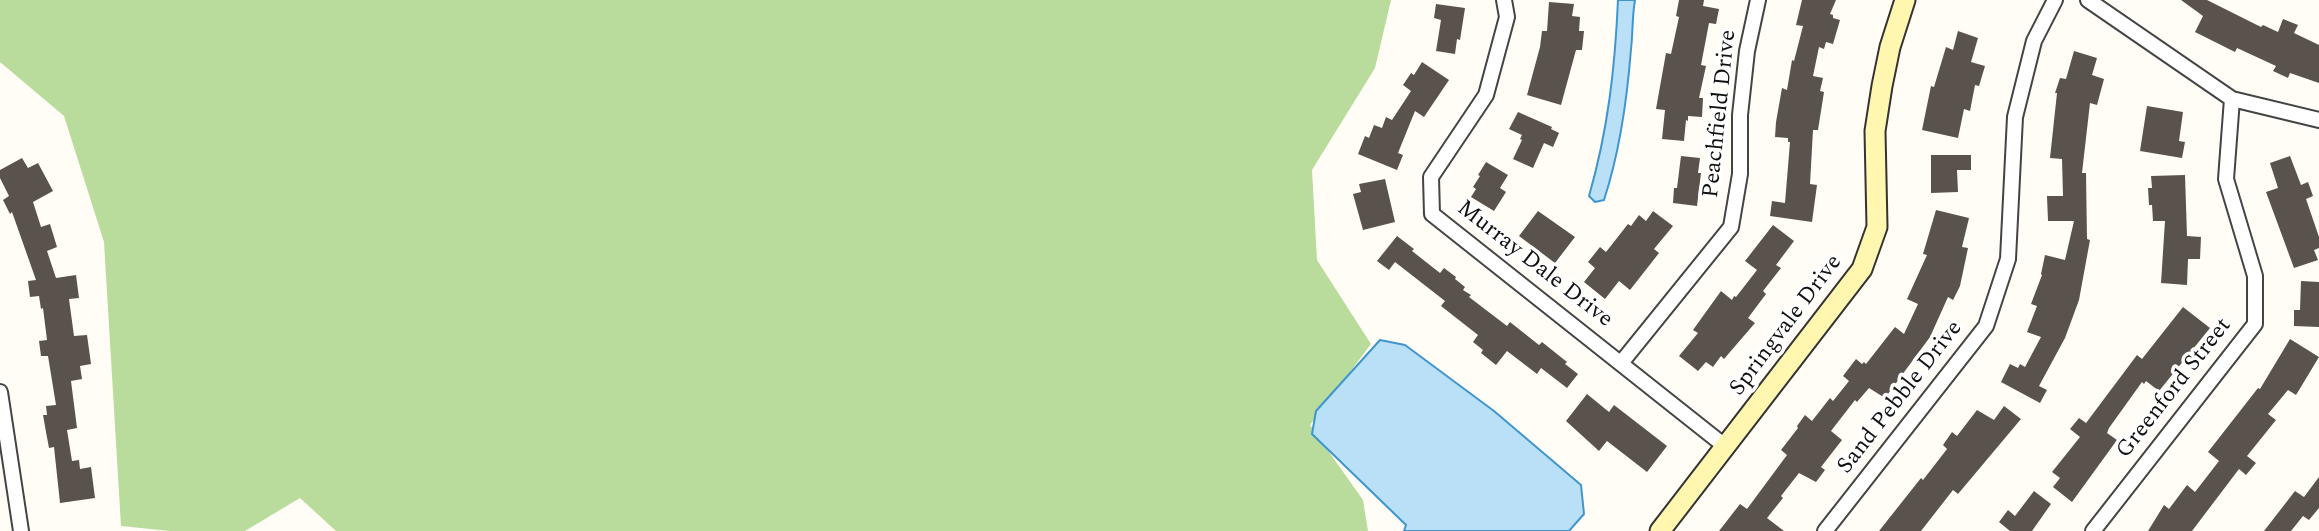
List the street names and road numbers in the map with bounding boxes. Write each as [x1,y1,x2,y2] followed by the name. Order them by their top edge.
[1698,29,1744,199] street label: Peachfield Drive
[1451,196,1617,334] street label: Murray Dale Drive
[1725,250,1849,402] street label: Springvale Drive
[2112,313,2238,465] street label: Greenford Street
[1833,316,1969,480] street label: Sand Pebble Drive

